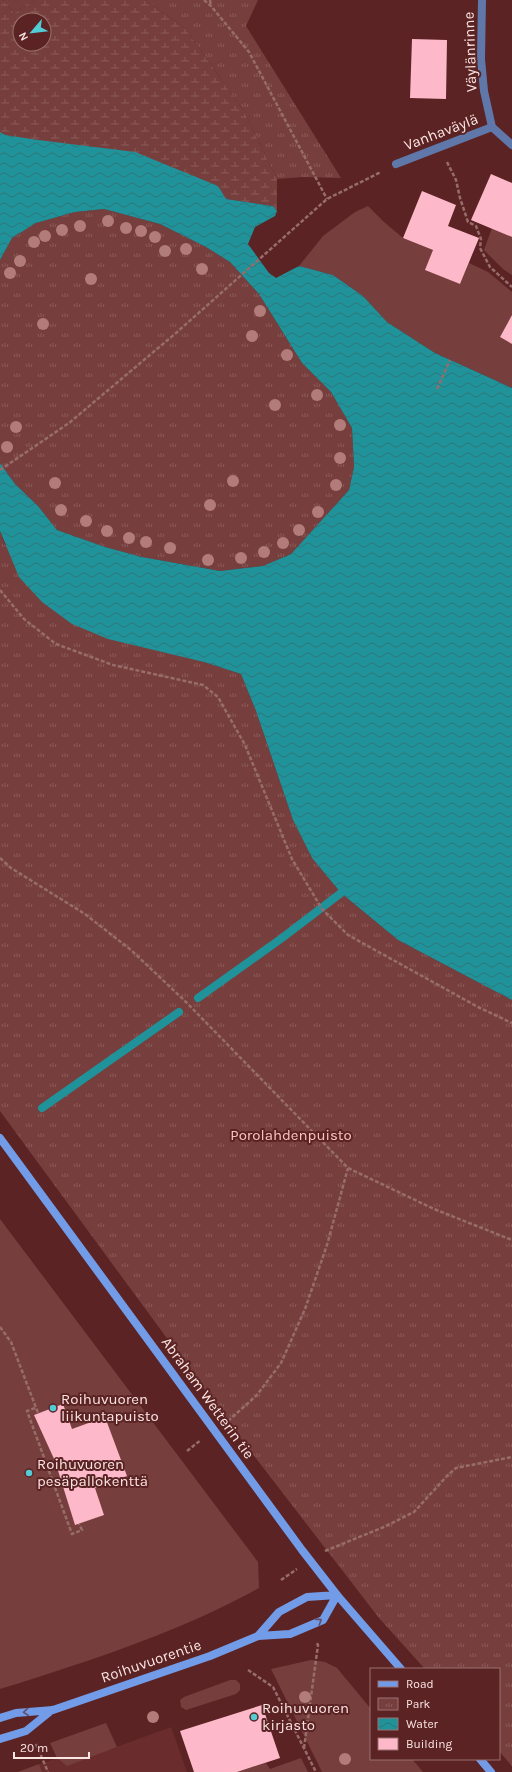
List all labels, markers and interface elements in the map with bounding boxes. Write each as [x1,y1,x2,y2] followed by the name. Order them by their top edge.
[460,11,480,93] street label: Väylänrinne
[12,12,52,52] north arrow
[16,30,31,43] text: N
[401,110,481,154] street label: Vanhaväylä
[230,1126,352,1144] park label: Porolahdenpuisto
[158,1334,258,1462] street label: Abraham Wetterin tie
[61,1390,159,1425] place label: Roihuvuoren liikuntapuisto
[48,1403,58,1413] marker: Roihuvuoren liikuntapuisto
[37,1455,148,1490] place label: Roihuvuoren pesäpallokenttä
[24,1468,34,1478] marker: Roihuvuoren pesäpallokenttä
[314,1618,321,1625] one-way arrow
[99,1635,203,1687] street label: Roihuvuorentie
[370,1668,500,1760] legend
[406,1677,434,1691] text: Road
[406,1697,431,1711] text: Park
[262,1699,349,1734] place label: Roihuvuoren kirjasto
[23,1708,29,1717] one-way arrow
[249,1712,259,1722] marker: Roihuvuoren kirjasto
[406,1717,439,1731] text: Water
[14,1734,89,1760] scale bar
[406,1737,453,1751] text: Building
[20,1741,48,1755] text: 20 m

